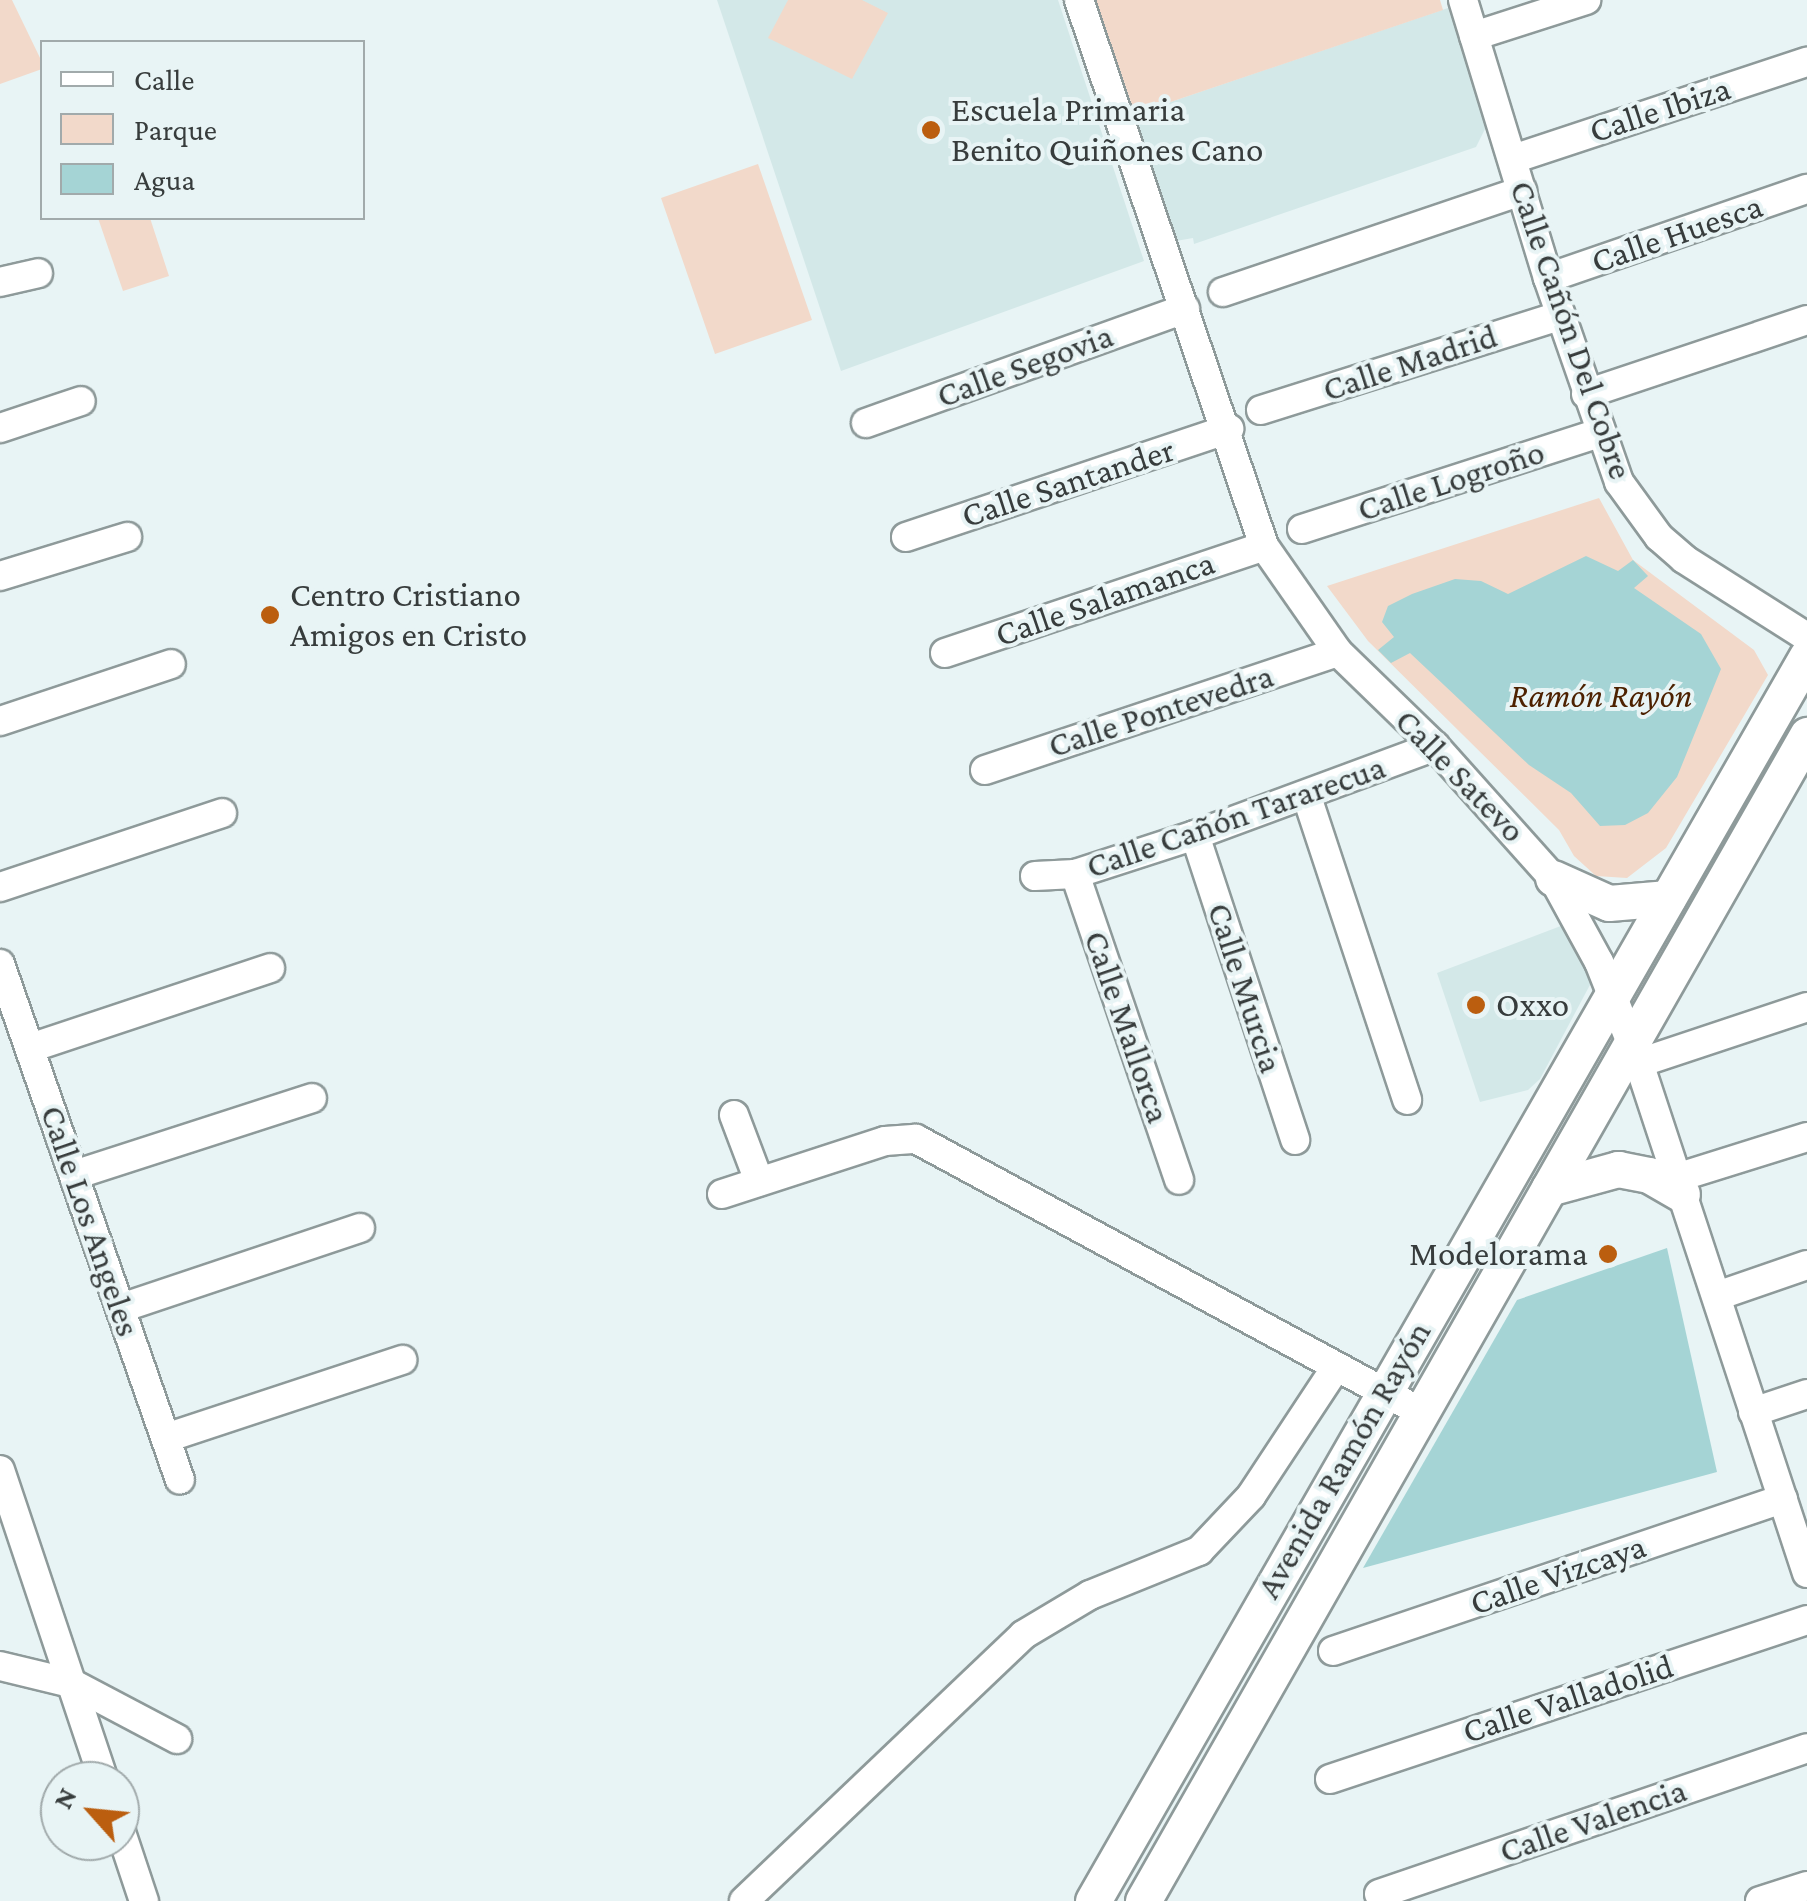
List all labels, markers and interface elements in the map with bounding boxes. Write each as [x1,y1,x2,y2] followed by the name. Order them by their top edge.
[40,40,365,220] legend
[134,63,194,96] text: Calle
[1584,68,1736,152] street label: Calle Ibiza
[951,89,1263,171] place label: Escuela Primaria Benito Quiñones Cano
[134,113,217,146] text: Parque
[920,119,942,141] marker: Escuela Primaria Benito Quiñones Cano
[134,163,195,196] text: Agua
[1500,175,1642,485] street label: Calle Cañón Del Cobre
[1586,185,1768,283] street label: Calle Huesca
[931,315,1119,417] street label: Calle Segovia
[1318,315,1502,411] street label: Calle Madrid
[956,429,1180,537] street label: Calle Santander
[1352,431,1550,531] street label: Calle Logroño
[990,542,1220,656] street label: Calle Salamanca
[290,574,527,656] place label: Centro Cristiano Amigos en Cristo
[259,604,281,626] marker: Centro Cristiano Amigos en Cristo
[1043,655,1279,767] street label: Calle Pontevedra
[1510,675,1692,717] park label: Ramón Rayón
[1386,700,1534,852] street label: Calle Satevo
[1081,746,1391,888] street label: Calle Cañón Tararecua
[1198,898,1292,1078] street label: Calle Murcia
[1075,925,1179,1129] street label: Calle Mallorca
[1496,984,1569,1026] place label: Oxxo
[1465,994,1487,1016] marker: Oxxo
[31,1100,149,1342] street label: Calle Los Angeles
[1409,1233,1588,1275] place label: Modelorama
[1597,1243,1619,1265] marker: Modelorama
[1248,1314,1440,1606] street label: Avenida Ramón Rayón
[1465,1525,1651,1625] street label: Calle Vizcaya
[1457,1645,1679,1753] street label: Calle Valladolid
[40,1761,140,1861] north arrow
[1494,1769,1692,1873] street label: Calle Valencia
[46,1783,83,1814] text: N

